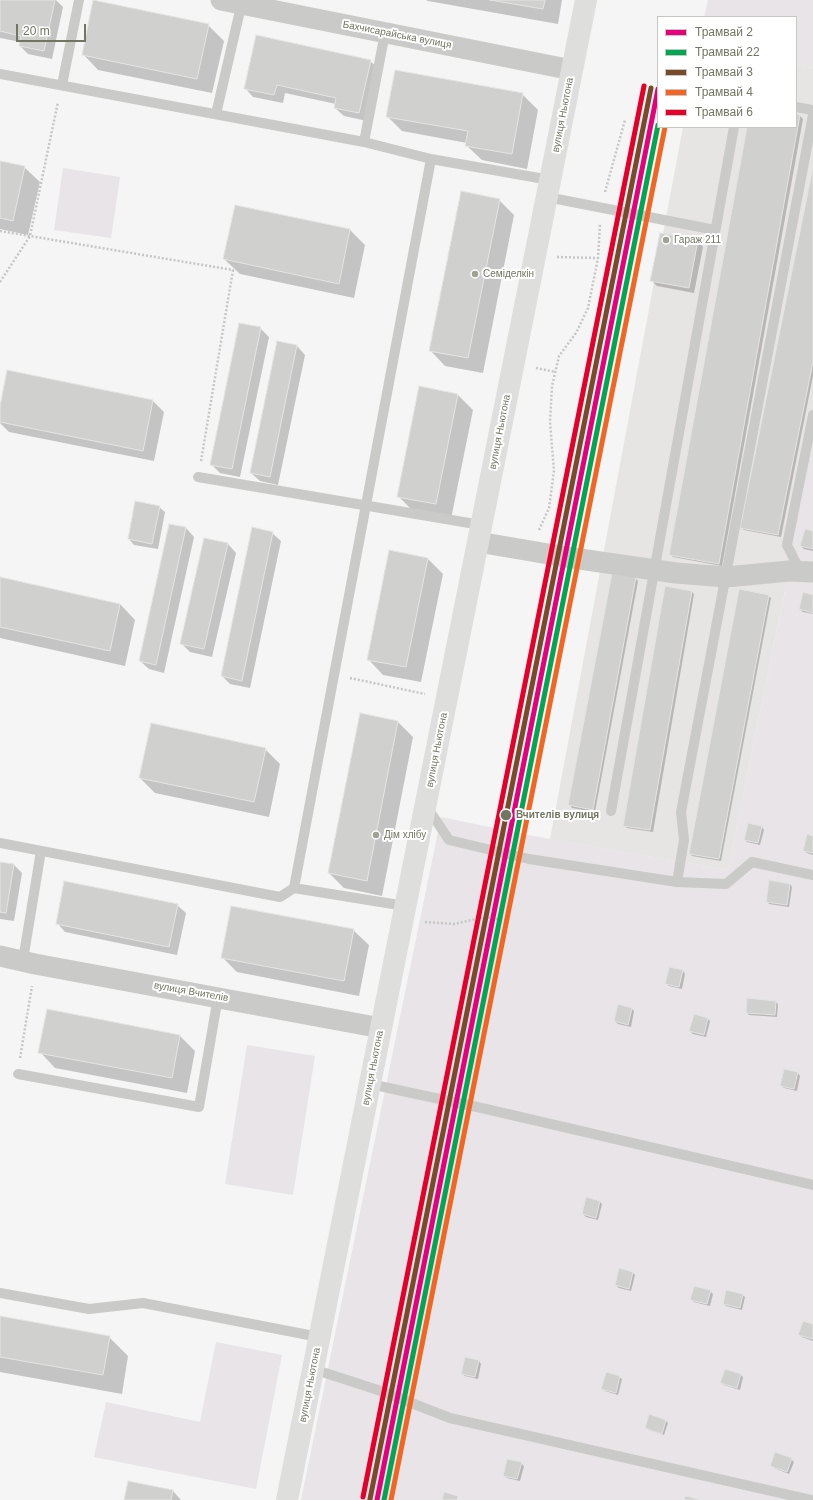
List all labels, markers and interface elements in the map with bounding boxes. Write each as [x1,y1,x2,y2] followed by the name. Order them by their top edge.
[18,16,88,42] scale bar
[657,16,797,128] legend
[342,19,452,51] street label: Бахчисарайська вулиця
[23,24,50,38] text: 20 m
[695,25,753,39] text: Трамвай 2
[695,45,760,59] text: Трамвай 22
[695,65,753,79] text: Трамвай 3
[550,77,576,153] street label: вулиця Ньютона
[695,85,753,99] text: Трамвай 4
[695,105,753,119] text: Трамвай 6
[674,234,721,246] place label: Гараж 211
[661,235,671,245] marker: Гараж 211
[483,268,534,280] place label: Семіделкін
[470,269,480,279] marker: Семіделкін
[487,394,513,470] street label: вулиця Ньютона
[424,712,450,788] street label: вулиця Ньютона
[499,808,513,822] marker: Вчителів вулиця
[516,809,599,821] place label: Вчителів вулиця
[384,829,426,841] place label: Дім хлібу
[371,830,381,840] marker: Дім хлібу
[153,980,229,1004] street label: вулиця Вчителів
[360,1030,386,1106] street label: вулиця Ньютона
[297,1347,323,1423] street label: вулиця Ньютона

